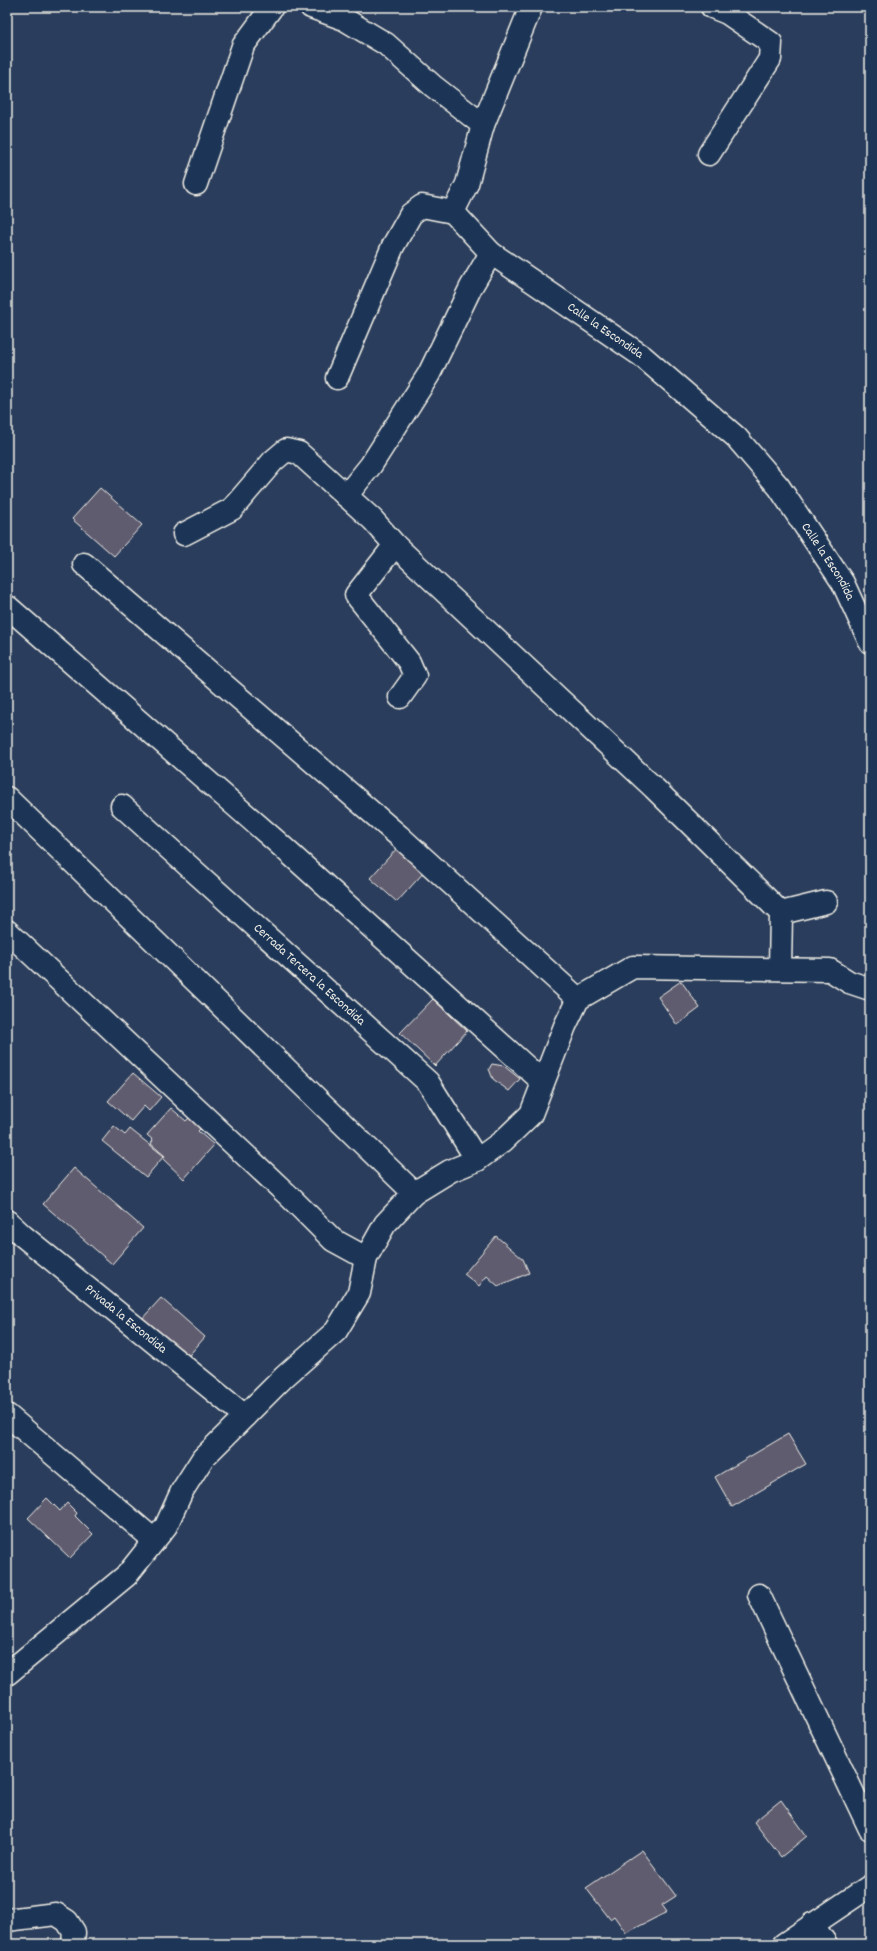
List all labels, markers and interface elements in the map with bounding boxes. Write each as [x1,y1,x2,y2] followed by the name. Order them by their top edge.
[563,298,648,364] street label: Calle la Escondida
[796,519,860,604] street label: Calle la Escondida
[249,919,370,1031] street label: Cerrada Tercera la Escondida
[80,1280,172,1359] street label: Privada la Escondida

